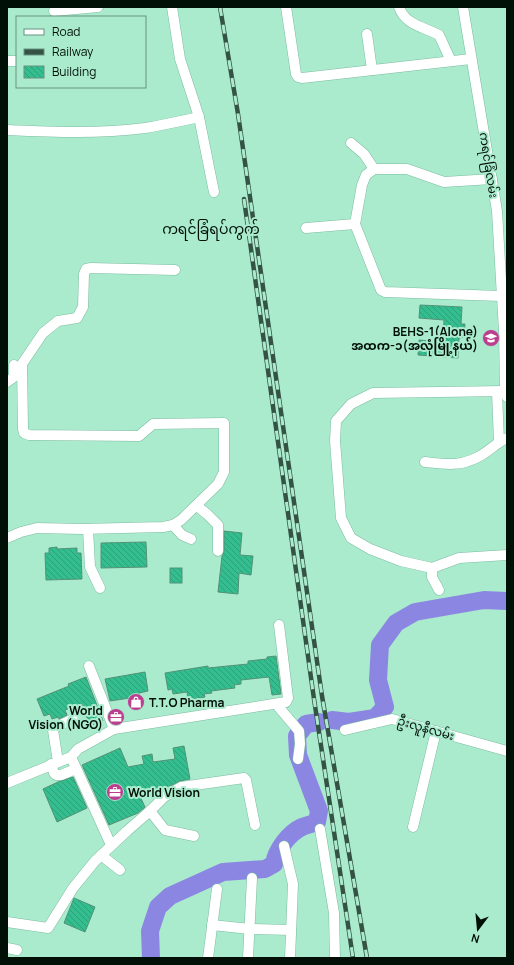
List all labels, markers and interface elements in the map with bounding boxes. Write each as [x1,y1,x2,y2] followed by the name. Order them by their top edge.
[16,16,146,88] legend
[52,23,80,40] text: Road
[52,43,94,60] text: Railway
[52,63,96,80] text: Building
[473,131,503,199] street label: ကရင်ခြံလမ်း
[162,219,260,241] district label: ကရင်ခြံရပ်ကွက်
[351,323,478,357] place label: BEHS-1(Alone) အထက-၁(အလုံမြို့နယ်)
[481,328,501,348] school or university icon: BEHS-1(Alone) အထက-၁(အလုံမြို့နယ်)
[126,692,146,712] shop icon: T.T.O Pharma
[149,694,224,711] place label: T.T.O Pharma
[28,702,103,733] place label: World Vision (NGO)
[106,707,126,727] office icon: World Vision (NGO)
[395,712,456,746] street label: ဦးလူနီလမ်း
[105,782,125,802] office icon: World Vision
[128,784,200,801] place label: World Vision
[458,909,498,949] north arrow
[469,931,481,947] text: N

